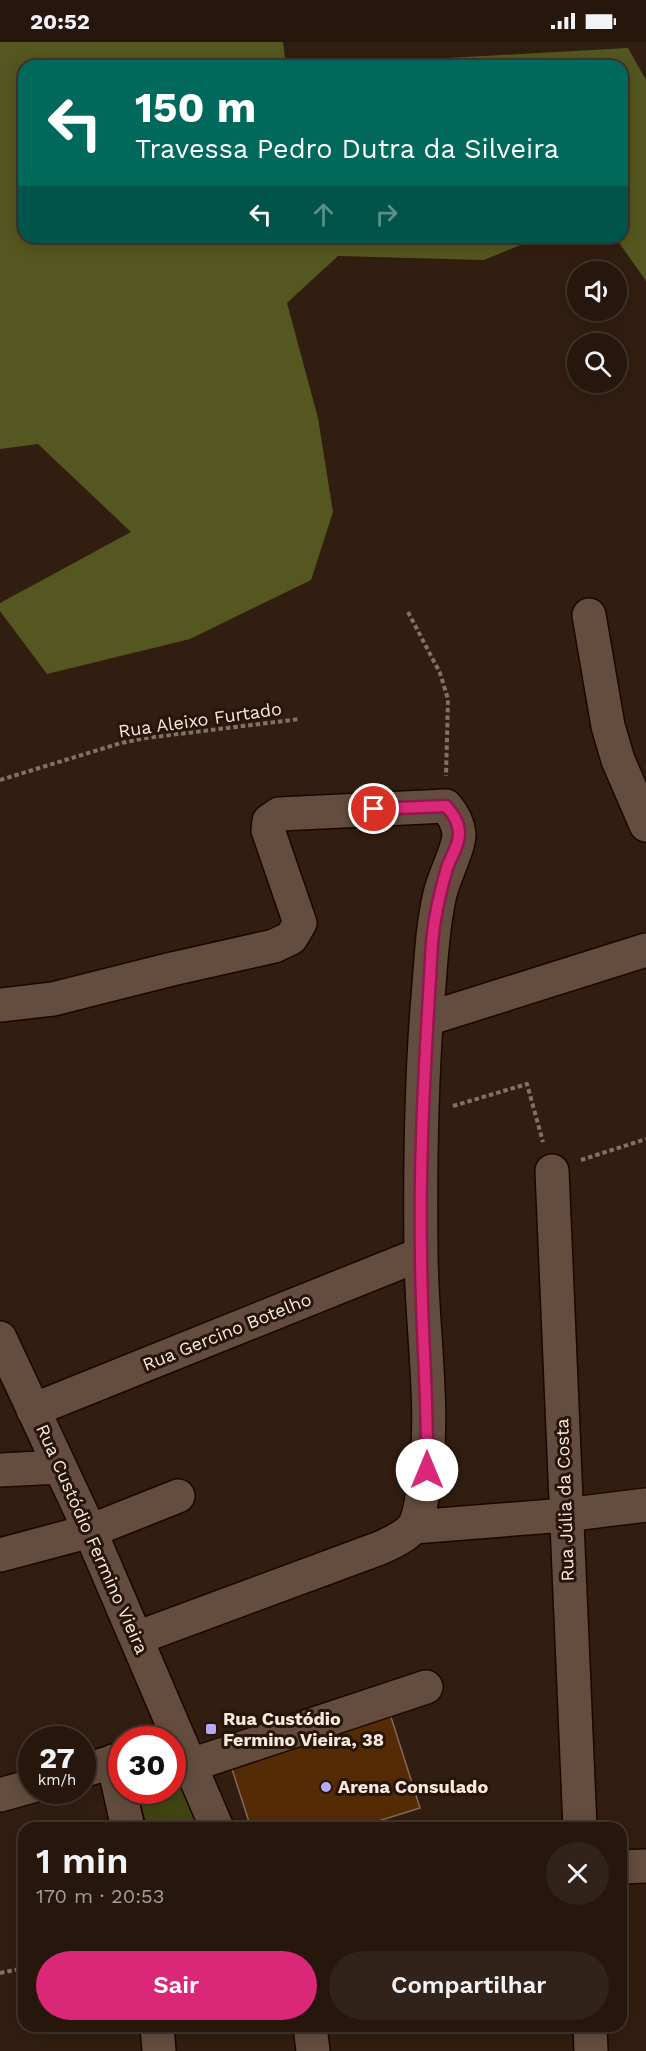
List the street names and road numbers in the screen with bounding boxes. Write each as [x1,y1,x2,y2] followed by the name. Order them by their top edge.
[117,698,283,741] street label: Rua Aleixo Furtado
[139,1288,314,1375] street label: Rua Gercino Botelho
[551,1418,578,1582] street label: Rua Júlia da Costa
[32,1421,153,1657] street label: Rua Custódio Fermino Vieira

